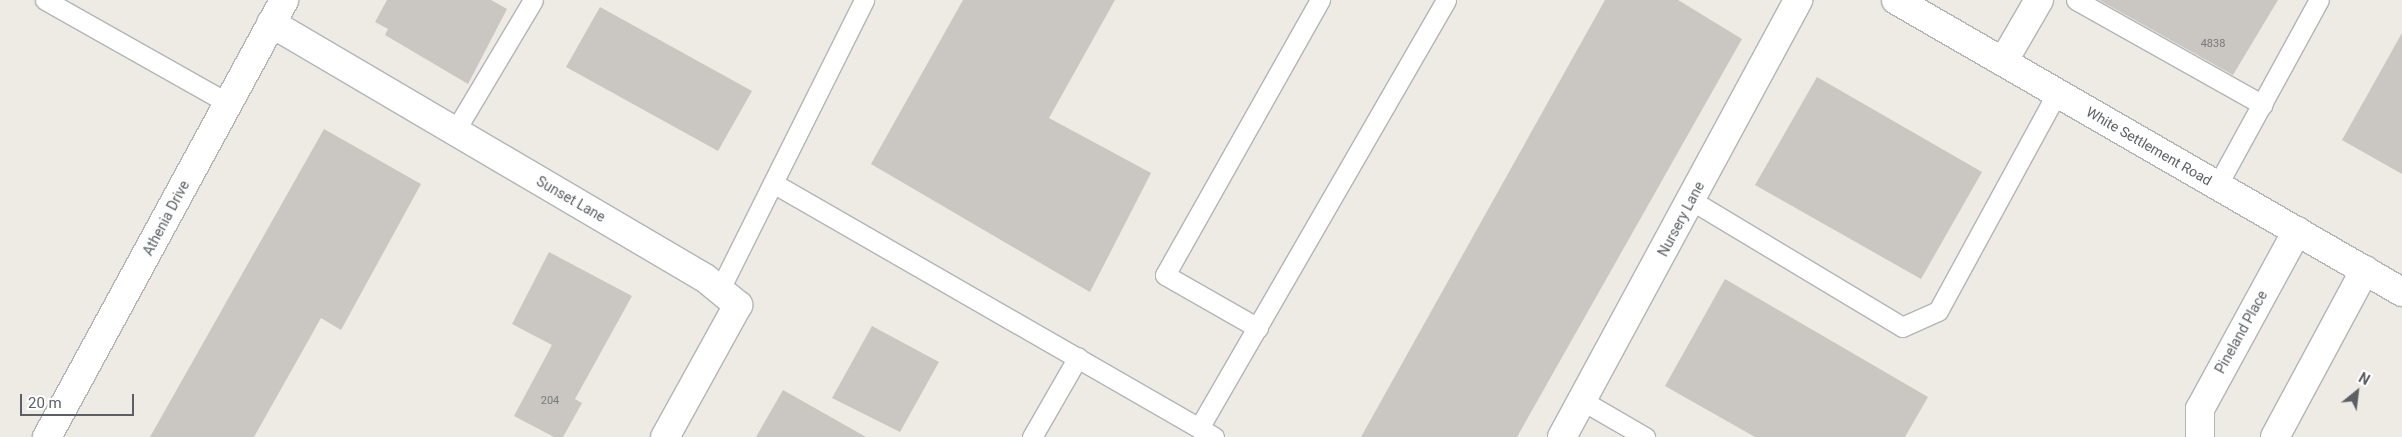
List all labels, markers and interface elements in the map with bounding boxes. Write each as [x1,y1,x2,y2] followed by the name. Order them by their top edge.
[2201,37,2225,51] house number: 4838
[2083,103,2215,189] street label: White Settlement Road
[534,173,608,225] street label: Sunset Lane
[139,178,193,258] street label: Athenia Drive
[1654,179,1708,259] street label: Nursery Lane
[2211,288,2271,376] street label: Pineland Place
[2332,367,2382,417] north arrow
[2356,369,2372,388] text: N
[22,384,136,416] scale bar
[28,394,62,412] text: 20 m
[541,394,559,408] house number: 204

